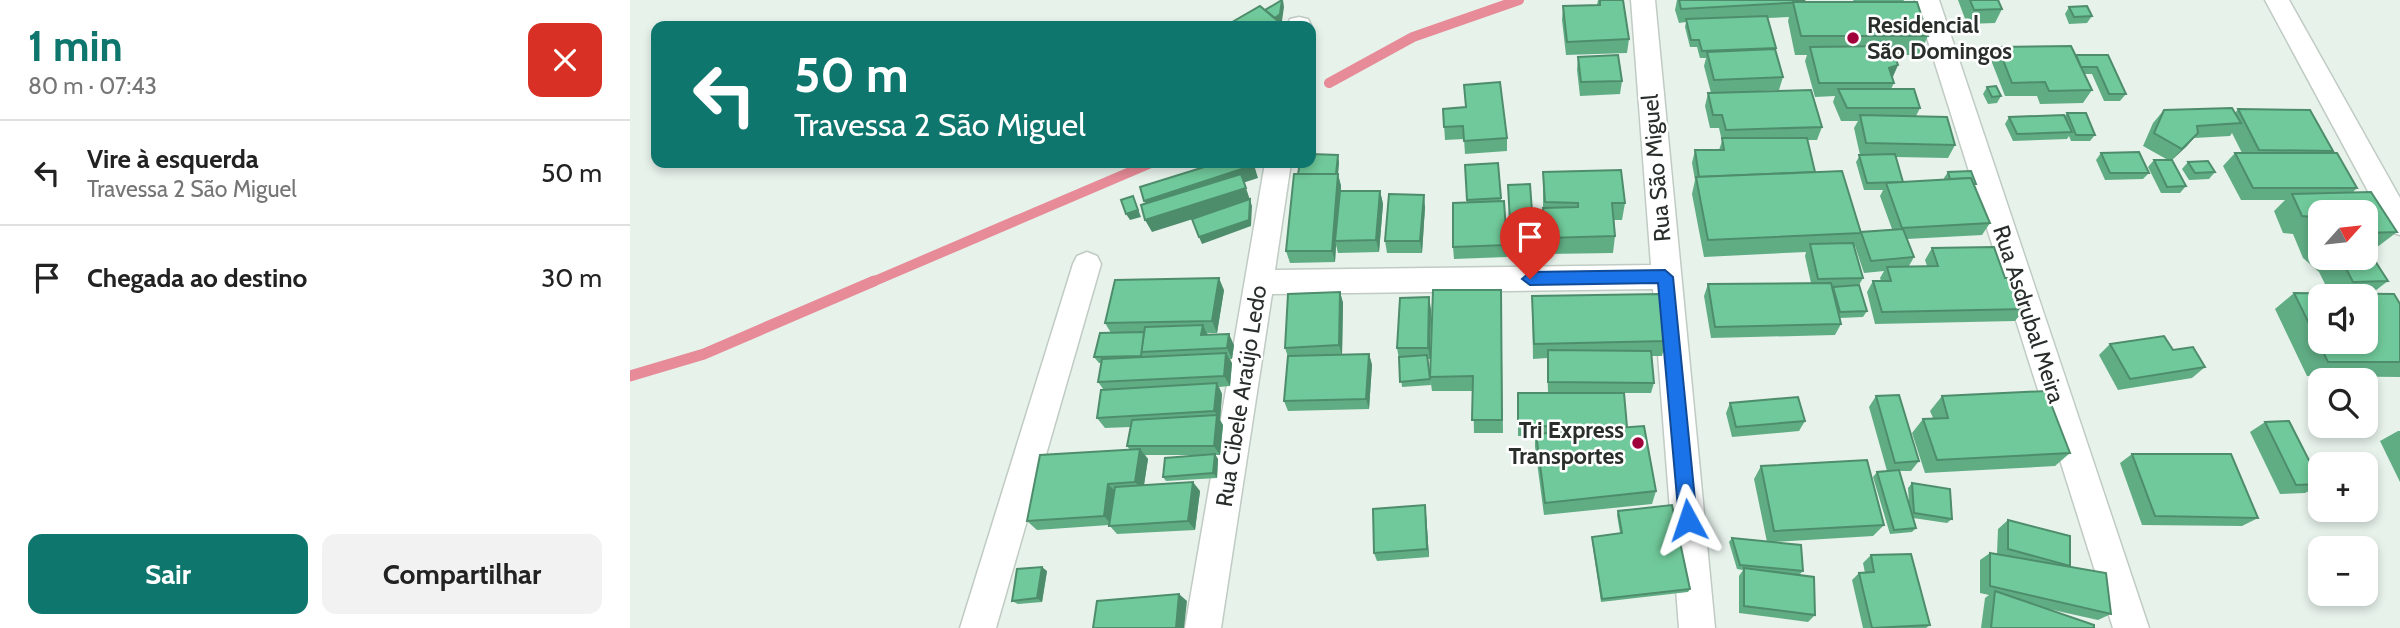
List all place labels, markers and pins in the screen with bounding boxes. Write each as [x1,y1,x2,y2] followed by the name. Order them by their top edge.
[1867,11,2012,65] place label: Residencial São Domingos
[1845,30,1861,46] marker: Residencial São Domingos
[1500,207,1560,279] pin
[1508,416,1624,470] place label: Tri Express Transportes
[1630,435,1646,451] marker: Tri Express Transportes

